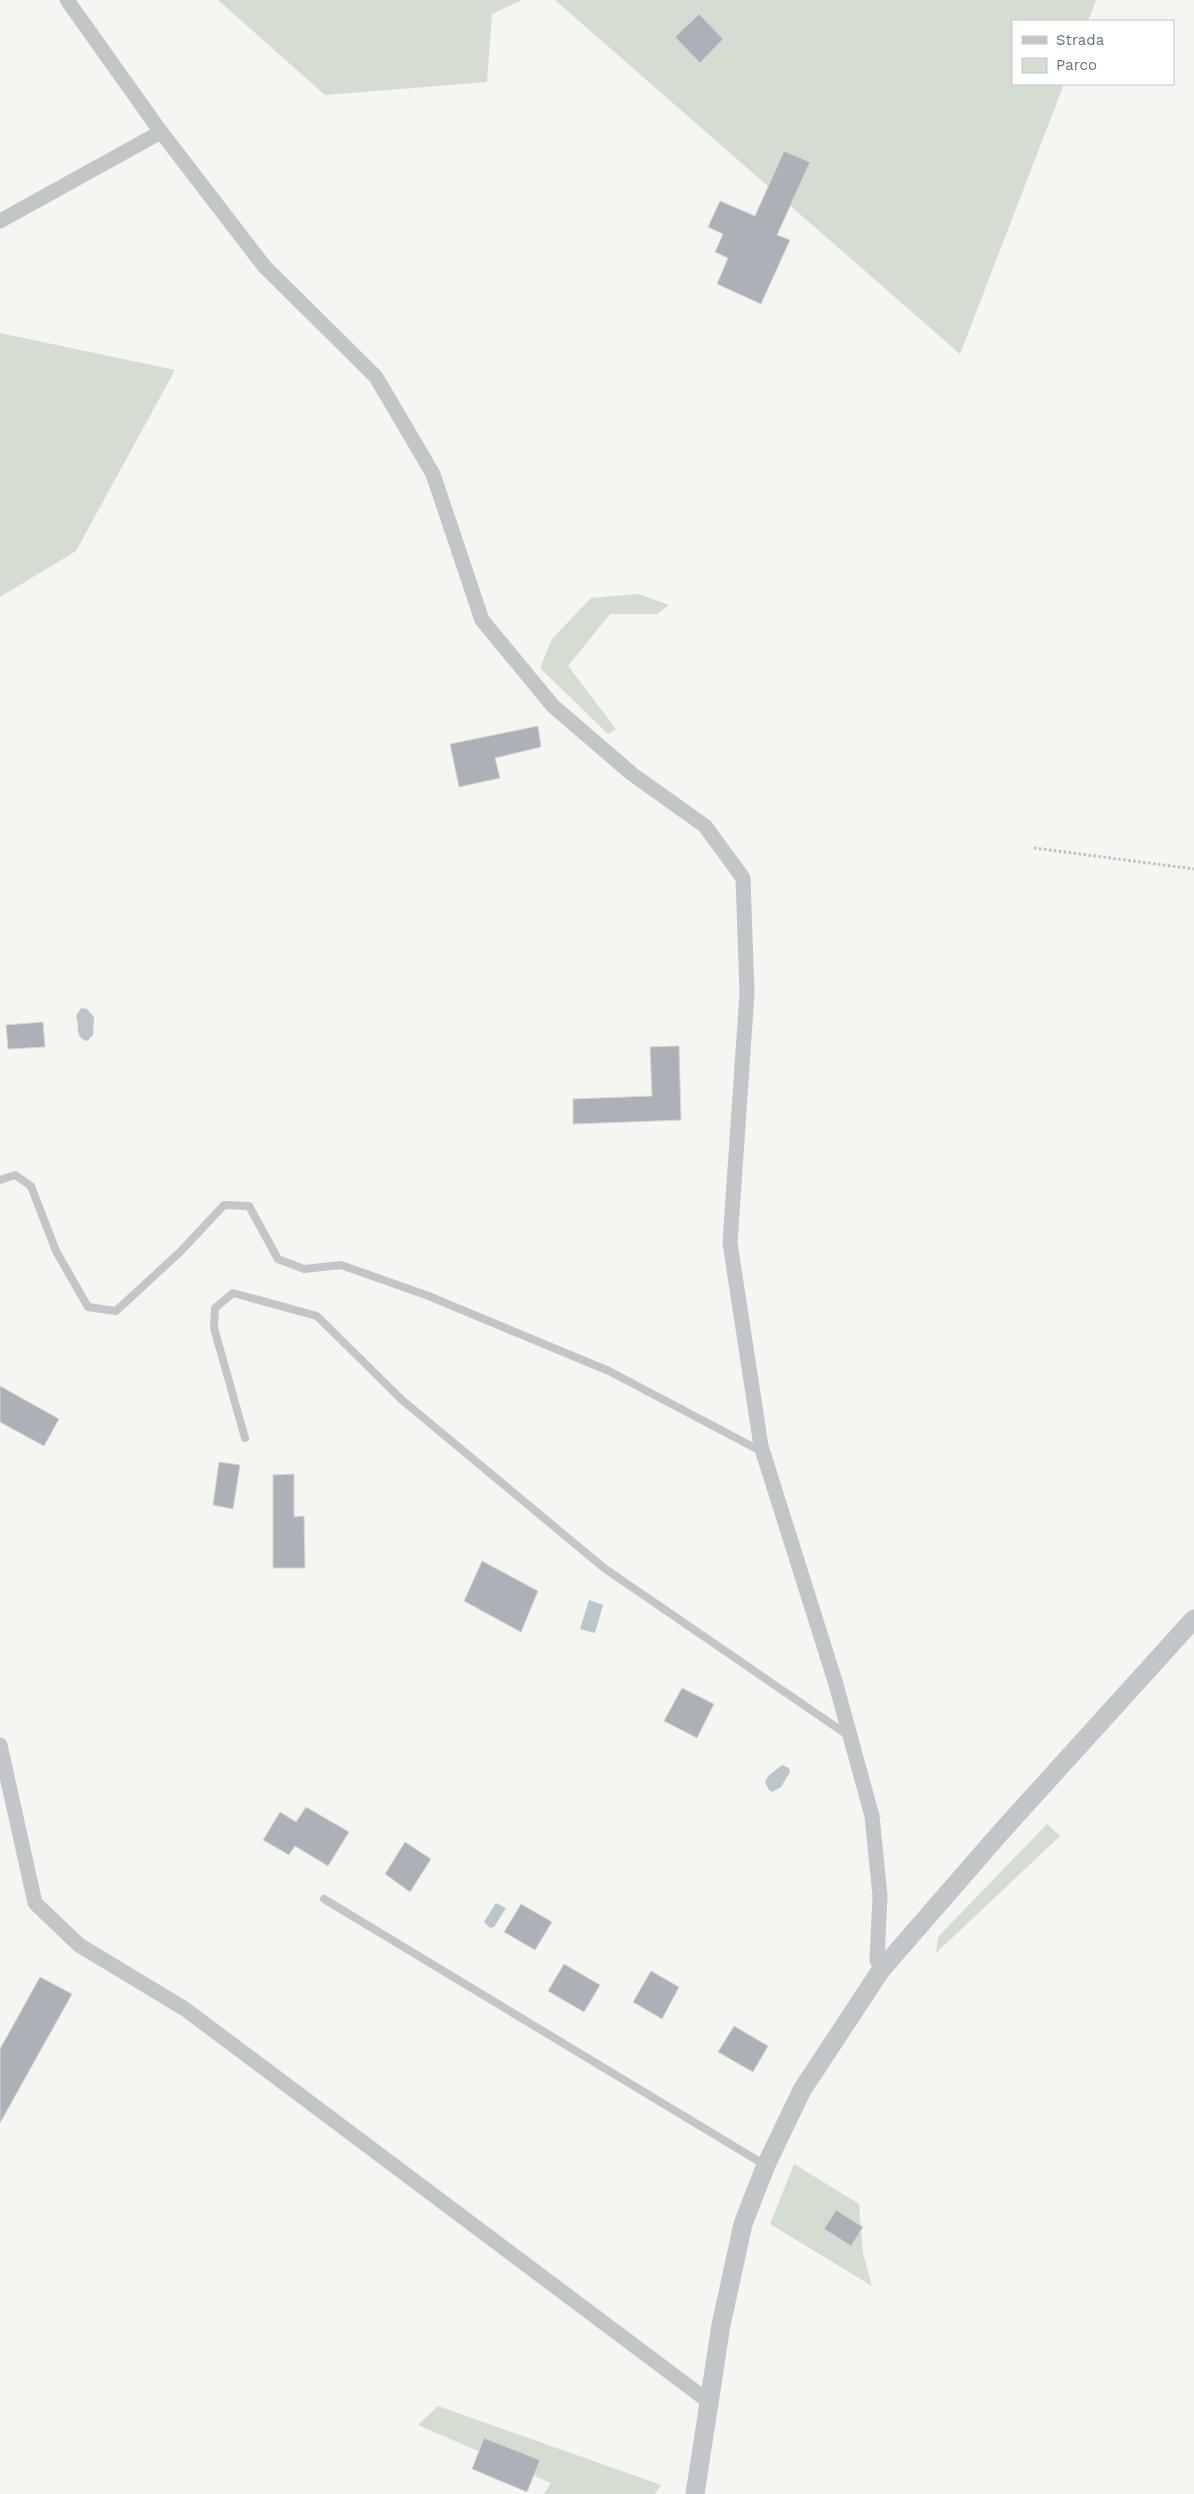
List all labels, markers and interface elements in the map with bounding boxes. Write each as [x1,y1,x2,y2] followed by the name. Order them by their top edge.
[1012,20,1174,85] legend
[1056,31,1105,49] text: Strada
[1056,56,1097,74] text: Parco

